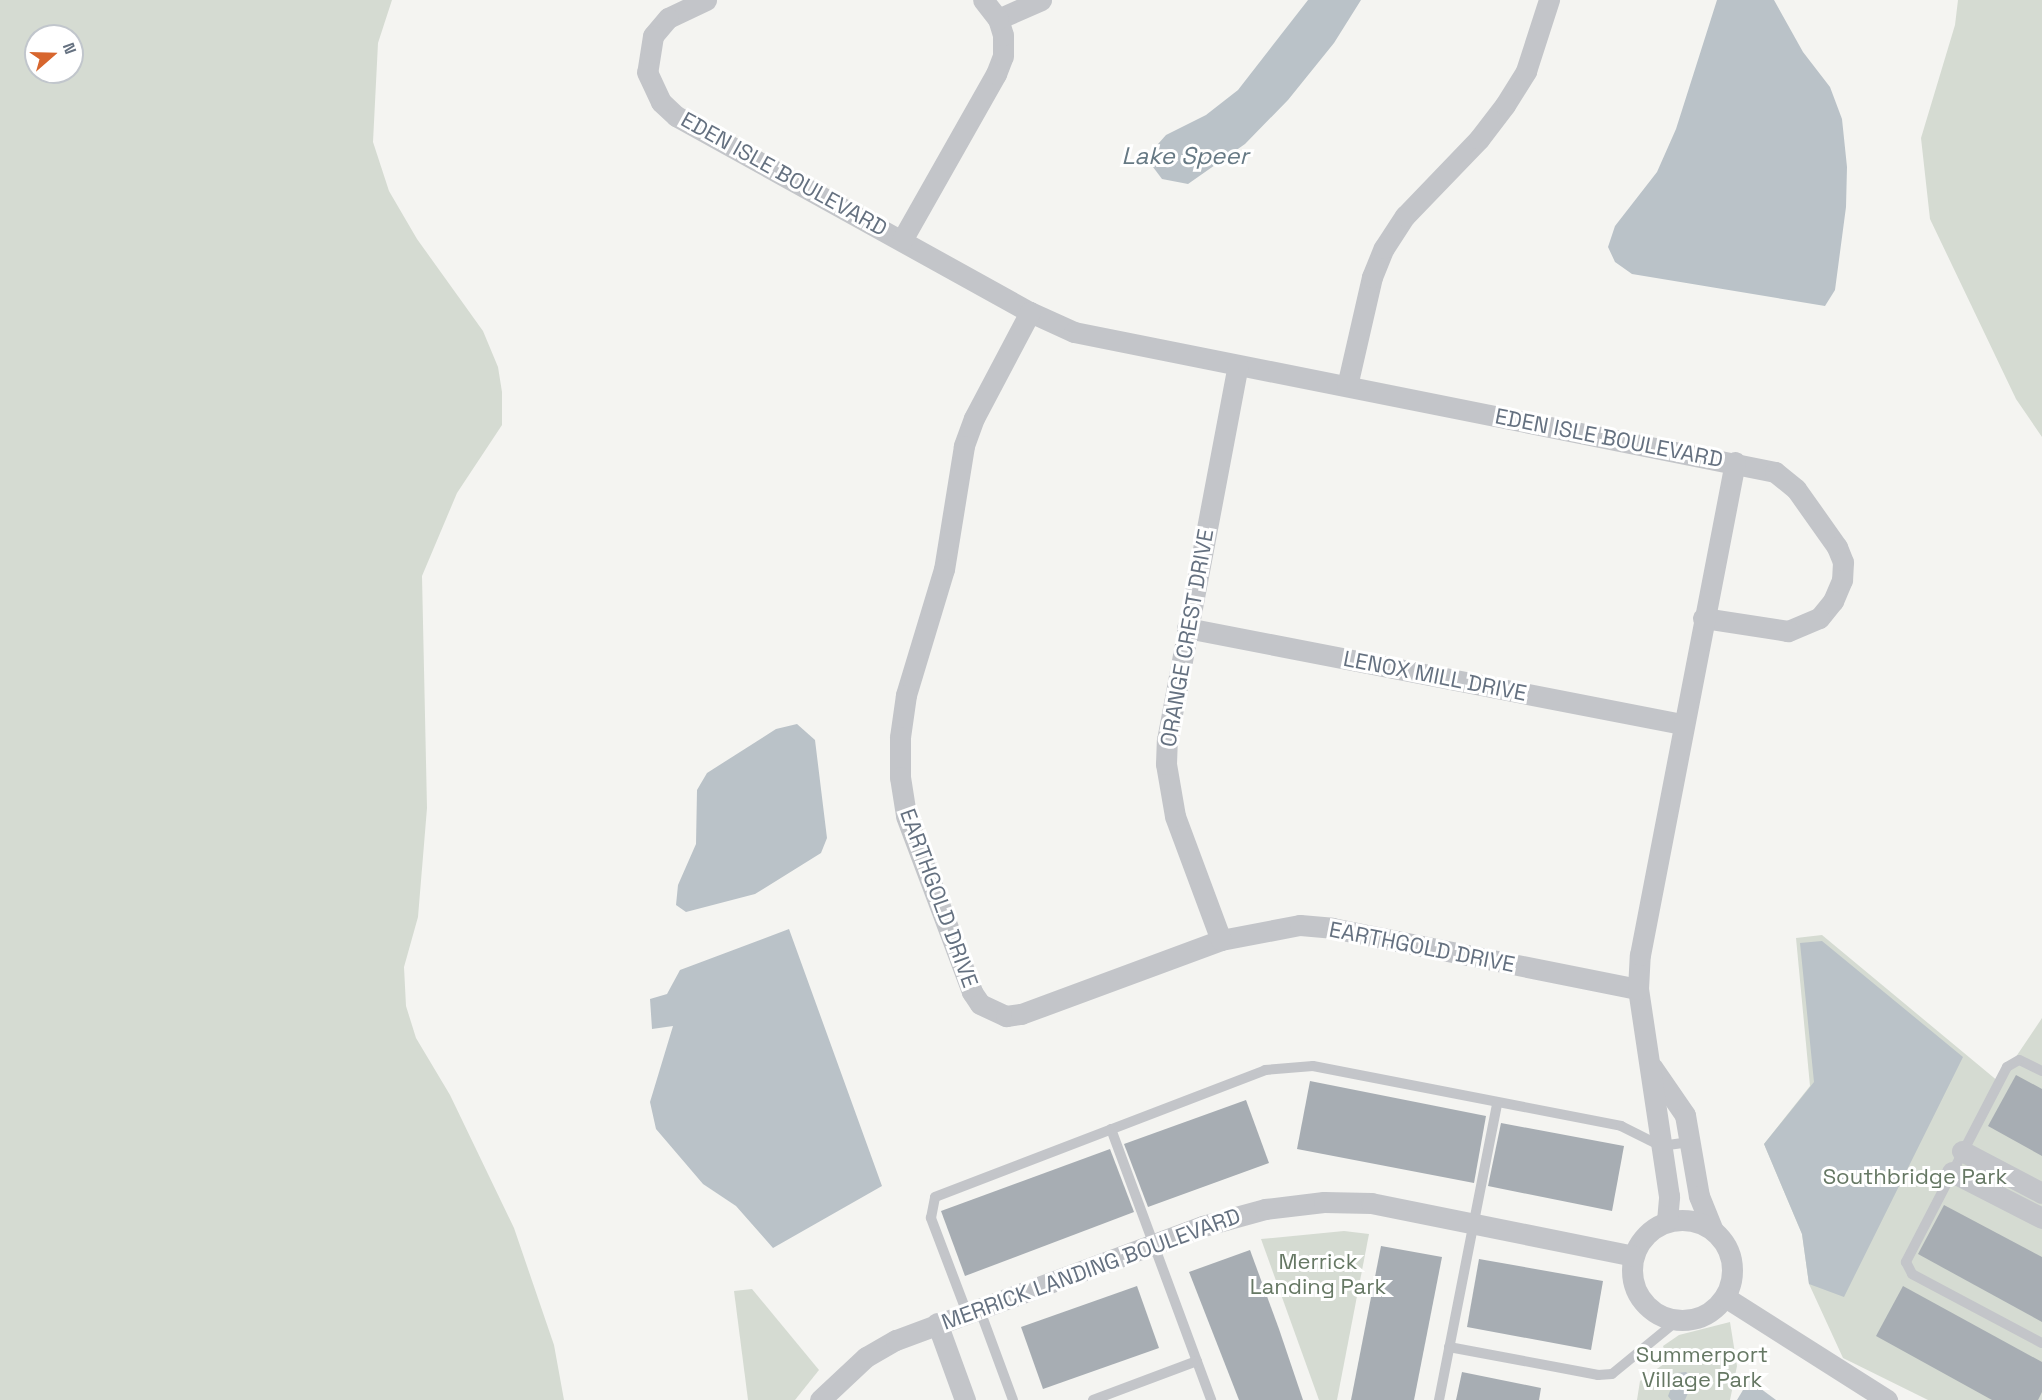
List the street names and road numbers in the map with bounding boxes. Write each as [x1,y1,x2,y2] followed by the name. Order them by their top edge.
[676,106,892,242] street label: EDEN ISLE BOULEVARD
[1493,403,1725,473] street label: EDEN ISLE BOULEVARD
[1155,527,1219,749] street label: ORANGE CREST DRIVE
[1341,645,1529,707] street label: LENOX MILL DRIVE
[894,805,984,991] street label: EARTHGOLD DRIVE
[1327,916,1517,978] street label: EARTHGOLD DRIVE
[938,1203,1244,1335] street label: MERRICK LANDING BOULEVARD

